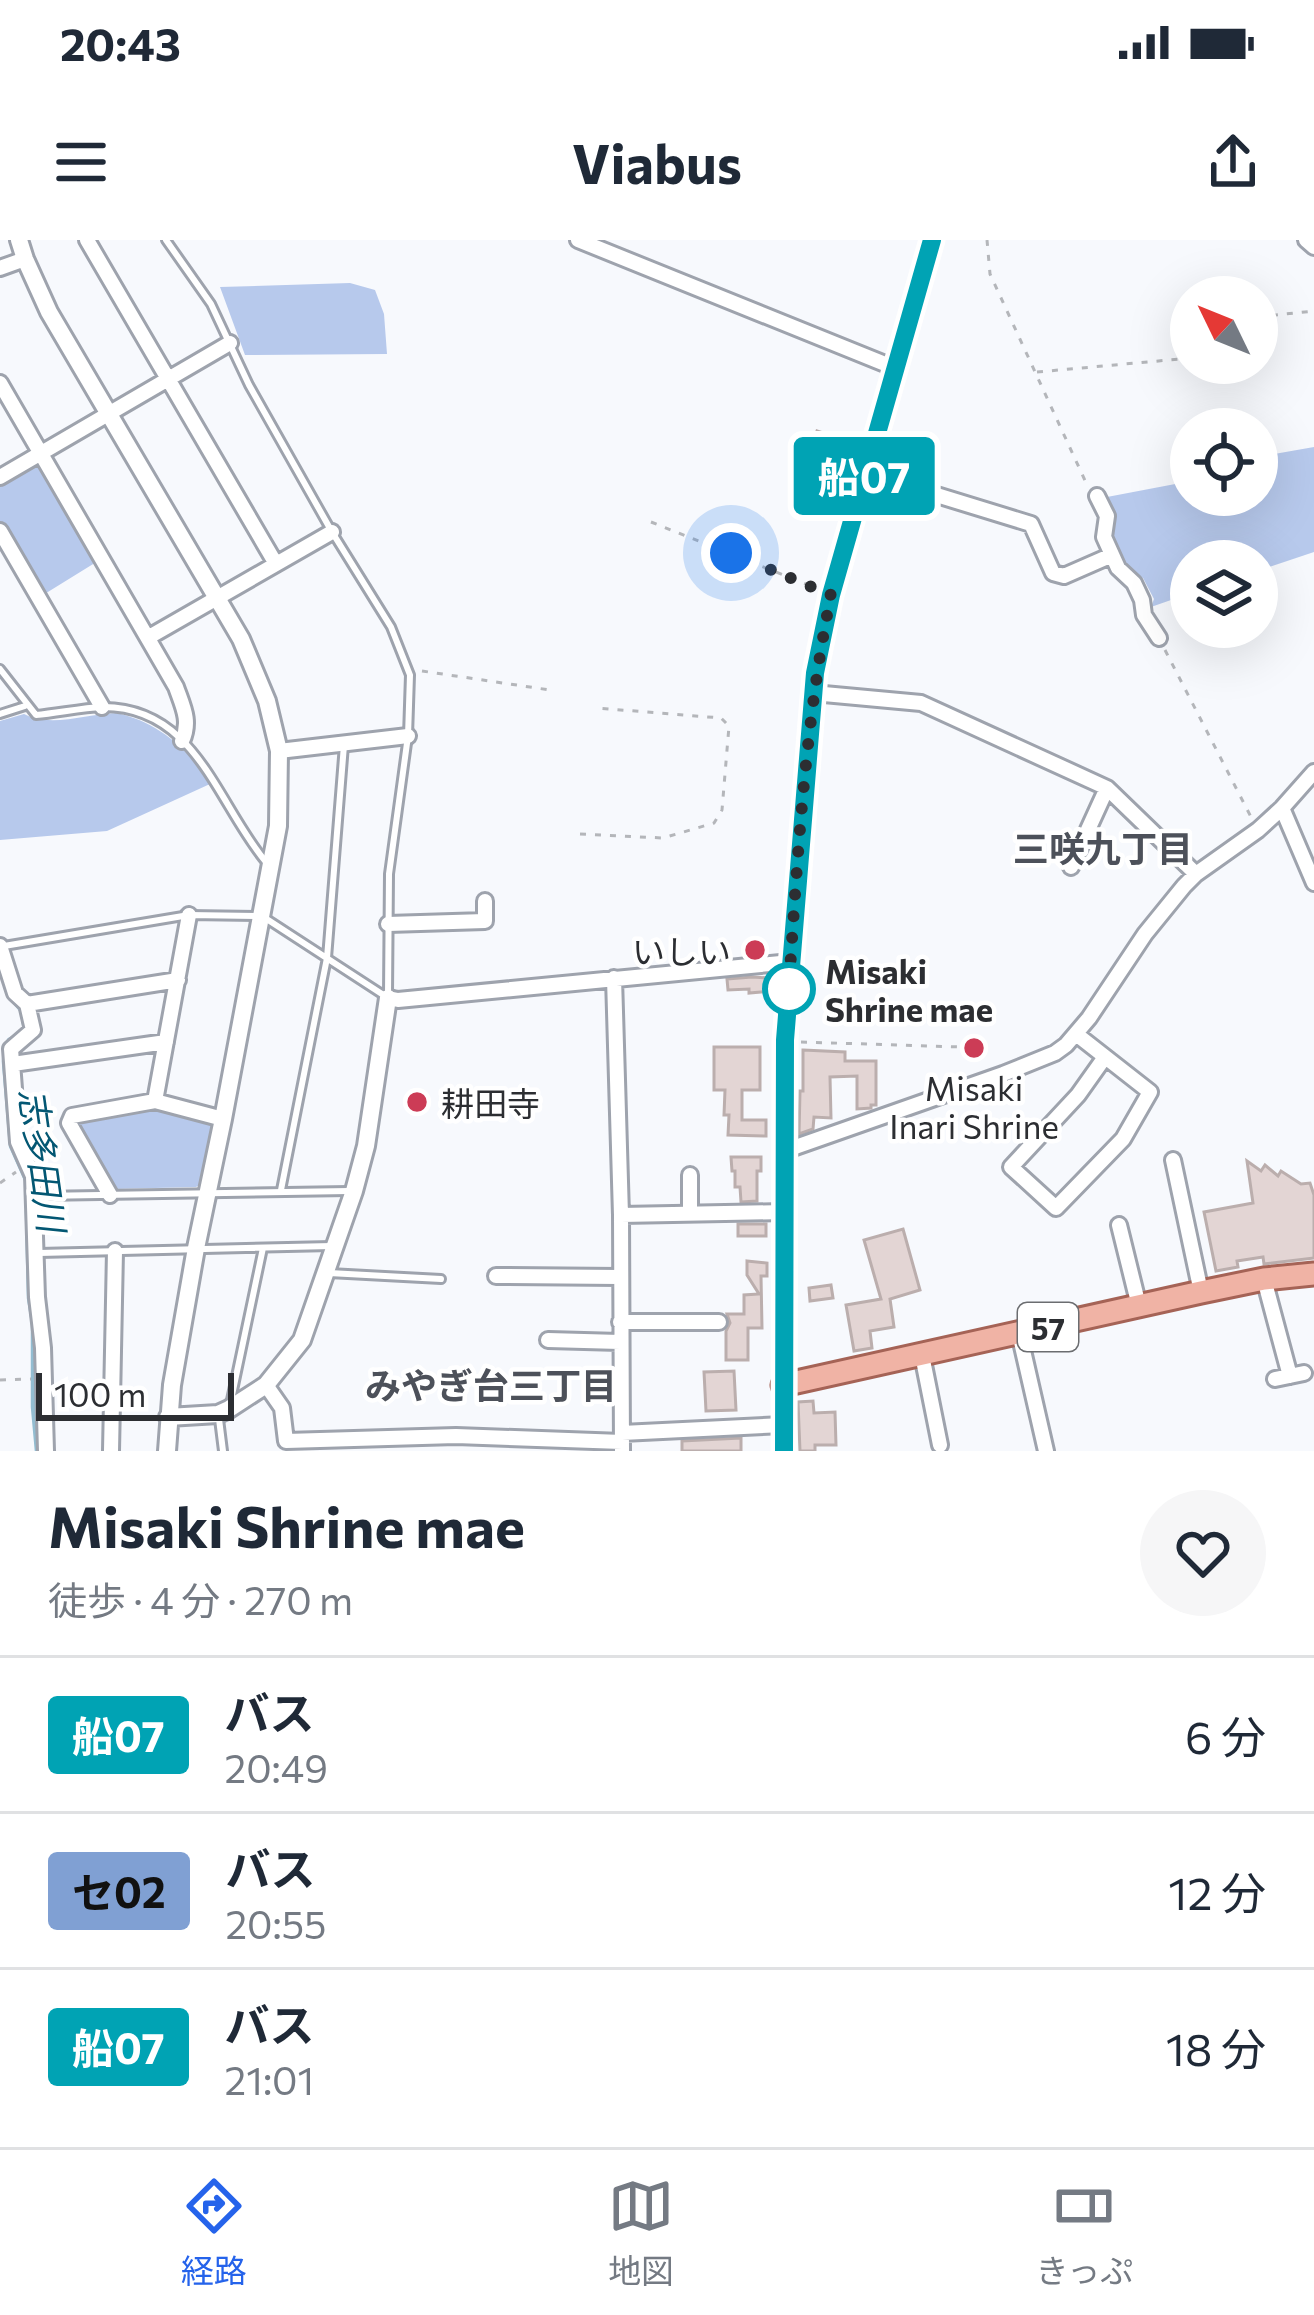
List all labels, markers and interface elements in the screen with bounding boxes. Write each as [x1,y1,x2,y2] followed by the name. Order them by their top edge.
[60,15,181,70] text: 20:43
[48,129,114,195] icon: menu
[572,129,742,195] text: Viabus
[1200,129,1266,195] icon: share
[1170,276,1278,384] north arrow
[1170,276,1278,648] map controls
[1170,408,1278,516] button: locate
[795,437,933,515] line badge: 船07
[818,450,910,502] text: 船07
[701,523,761,583] your location
[1170,540,1278,648] button: layers
[1013,825,1193,869] district label: 三咲九丁目
[632,930,731,971] place label: いしい
[742,937,768,963] marker: いしい
[825,950,993,1029] place label: Misaki Shrine mae
[764,964,814,1014] marker: Misaki Shrine mae
[961,1035,987,1061] marker: Misaki Inari Shrine
[889,1067,1059,1146] place label: Misaki Inari Shrine
[441,1082,540,1123] place label: 耕田寺
[12,1086,76,1238] water label: 志多田川
[404,1089,430,1115] marker: 耕田寺
[1018,1303,1078,1351] road number: 57
[365,1362,617,1406] district label: みやぎ台三丁目
[36,1367,234,1420] scale bar
[54,1373,146,1414] text: 100 m
[48,1490,525,1560] text: Misaki Shrine mae
[1140,1490,1266,1616] button: heart
[48,1575,353,1623] text: 徒歩 · 4 分 · 270 m
[225,1684,315,1739] text: バス
[1185,1708,1266,1763] text: 6 分
[72,1709,165,1761] text: 船07
[225,1743,328,1791] text: 20:49
[226,1840,316,1895] text: バス
[1168,1864,1266,1919] text: 12 分
[72,1865,166,1917] text: セ02
[226,1899,327,1947] text: 20:55
[225,1996,315,2051] text: バス
[1166,2020,1266,2075] text: 18 分
[72,2021,165,2073] text: 船07
[225,2055,314,2103] text: 21:01
[181,2173,247,2293] tab: 経路
[608,2173,674,2293] tab: 地図
[1036,2173,1133,2293] tab: きっぷ

